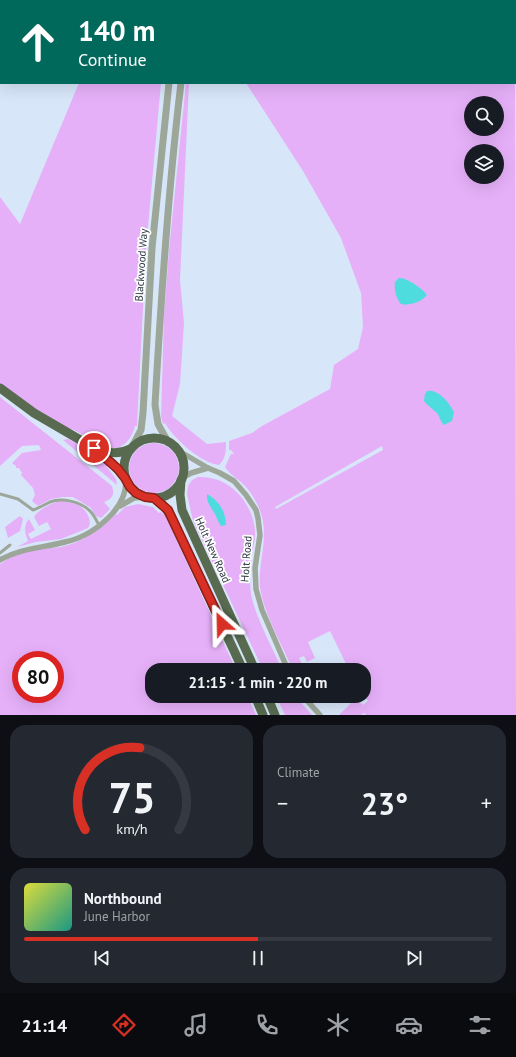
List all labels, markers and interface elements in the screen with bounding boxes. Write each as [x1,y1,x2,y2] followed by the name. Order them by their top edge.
[78,12,155,49] text: 140 m
[12,16,64,68] icon: ahead
[78,48,147,71] text: Continue
[464,96,504,184] map controls
[464,96,504,136] button: search
[464,144,504,184] button: layers
[131,227,151,302] street label: Blackwood Way
[77,431,111,465] pin
[83,437,105,459] icon: arrive
[192,515,234,585] street label: Holt New Road
[237,535,255,583] street label: Holt Road
[201,603,243,645] position arrow
[12,651,64,703] speed limit sign: 80
[189,673,327,692] text: 21:15 · 1 min · 220 m
[277,764,320,781] text: Climate
[108,770,155,823] text: 75
[361,784,408,823] text: 23°
[277,789,288,817] text: −
[481,789,492,817] text: +
[116,818,147,837] text: km/h
[84,889,161,908] text: Northbound
[84,908,150,925] text: June Harbor
[91,947,113,969] icon: previous
[247,947,269,969] icon: pause
[403,947,425,969] icon: next
[110,1011,138,1039] icon: directions
[182,1011,210,1039] icon: music
[253,1011,281,1039] icon: phone
[324,1011,352,1039] icon: climate
[395,1011,423,1039] icon: car
[466,1011,494,1039] icon: filters
[22,1014,67,1037] text: 21:14

